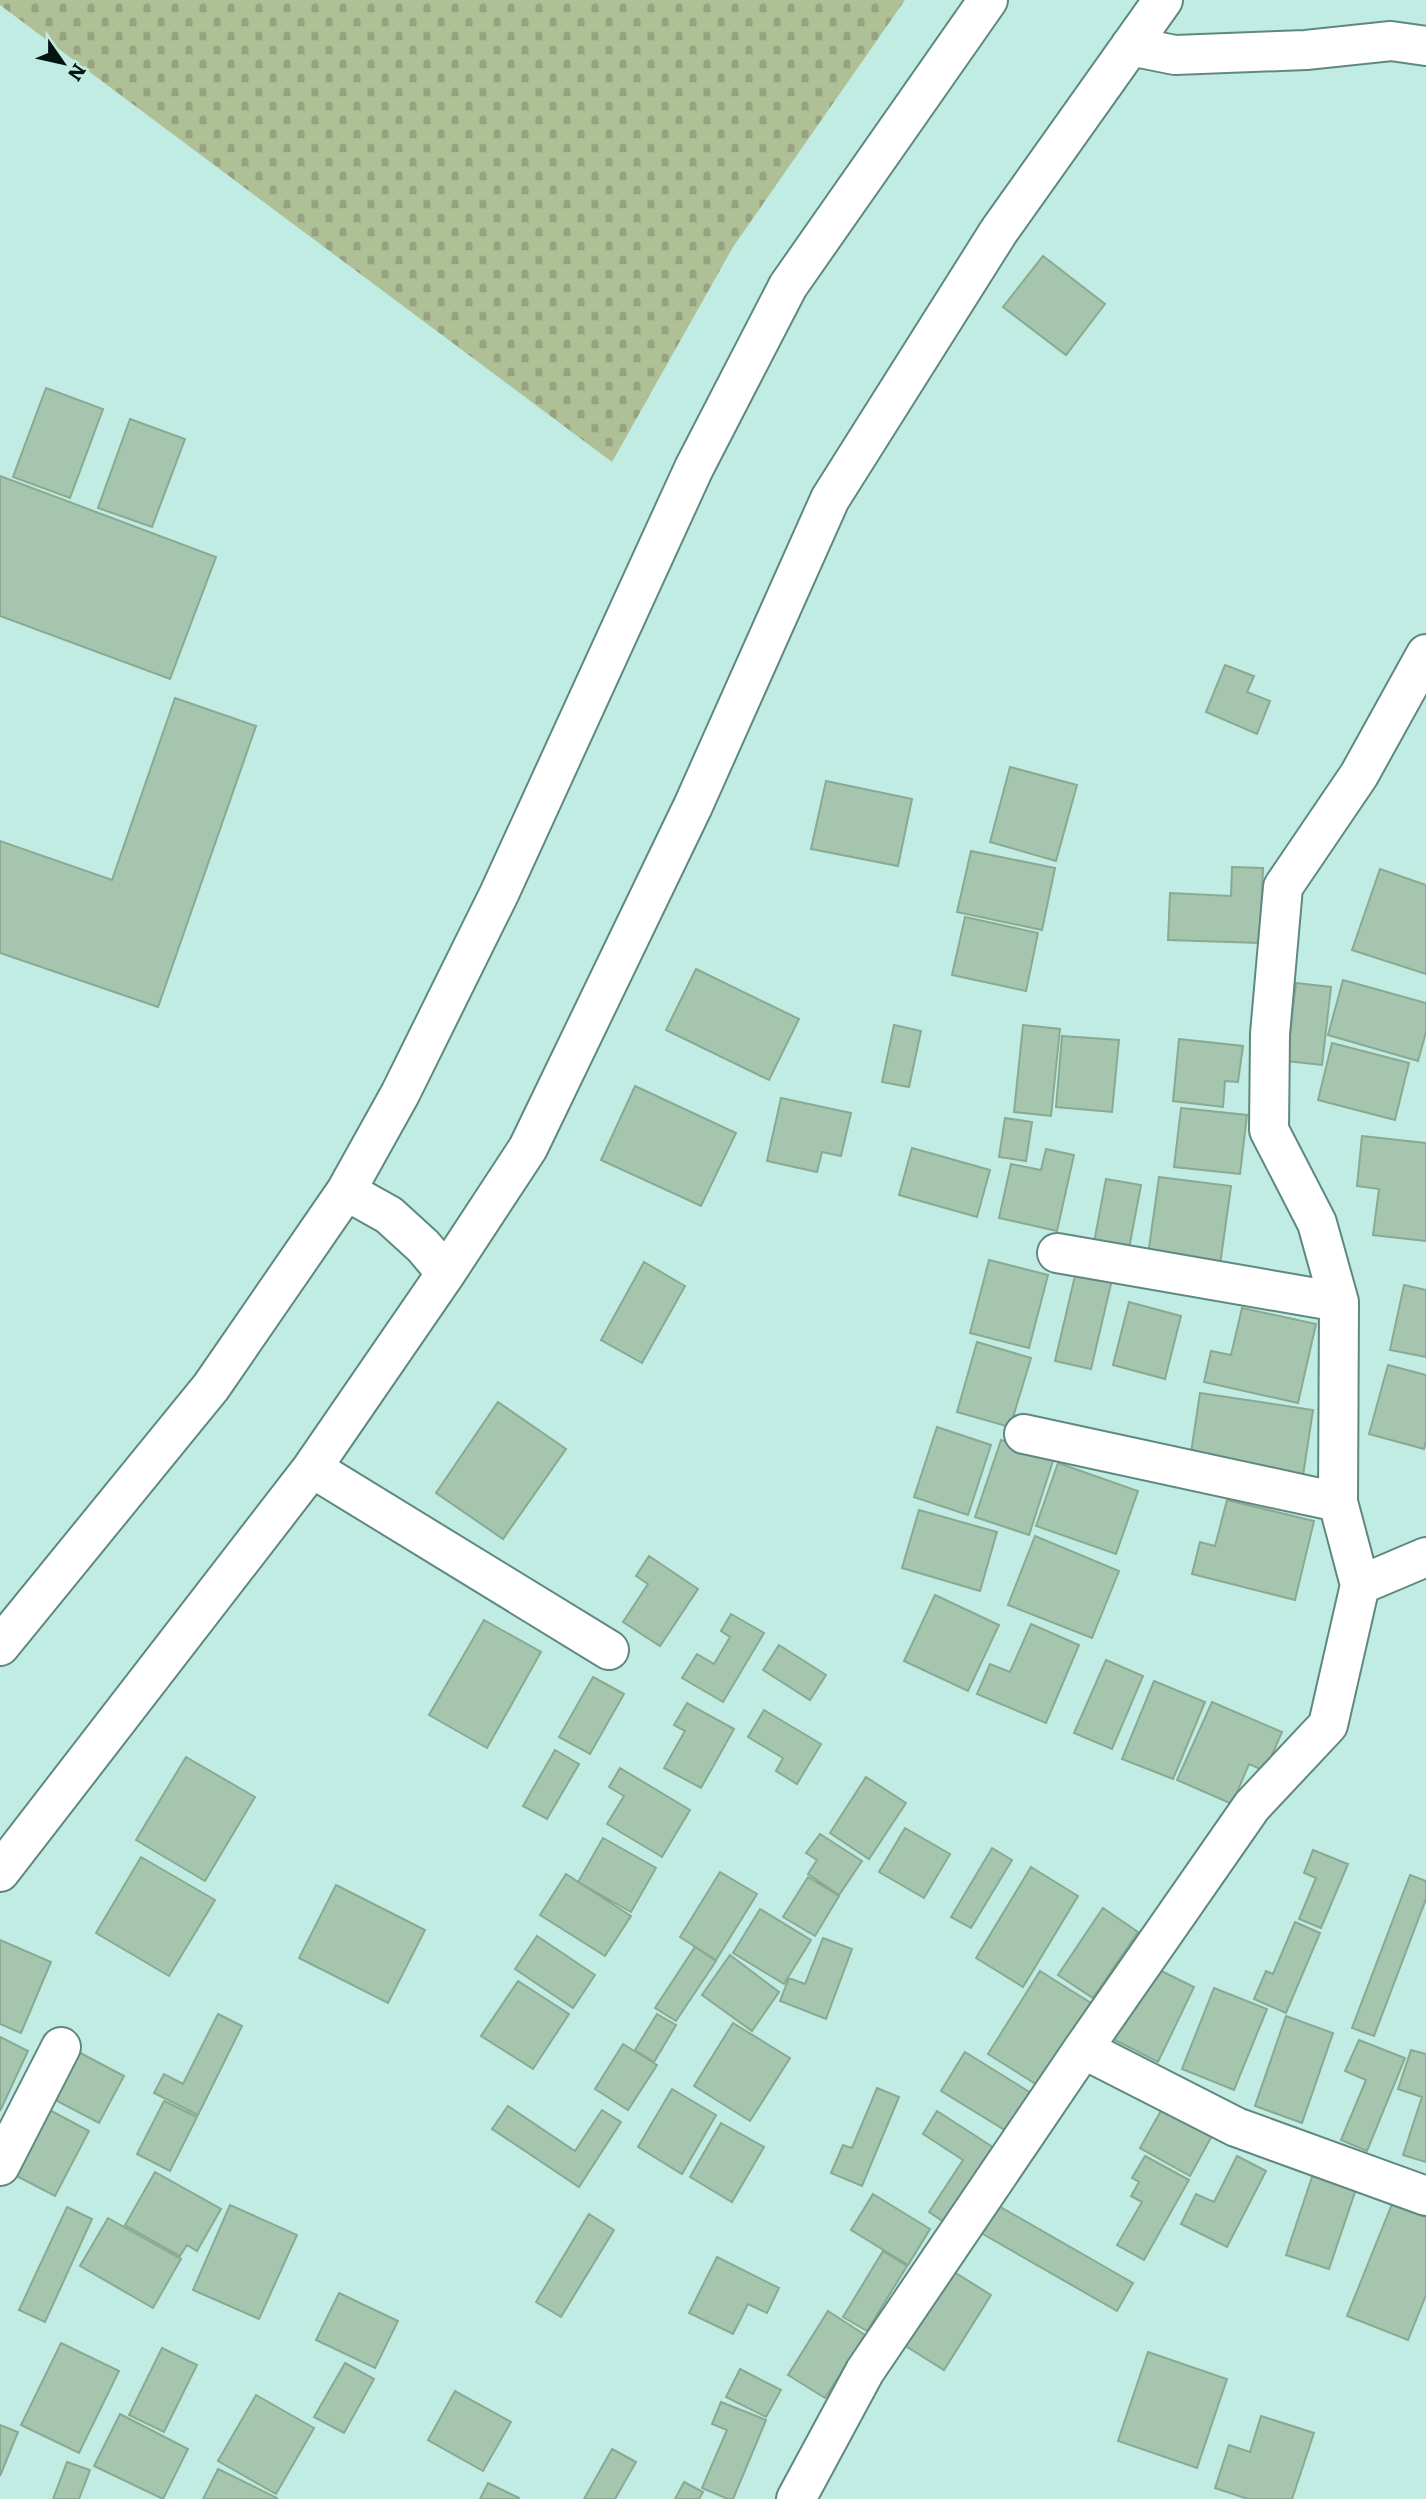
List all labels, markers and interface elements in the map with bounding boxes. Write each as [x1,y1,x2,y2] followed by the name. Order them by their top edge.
[28,28,98,98] north arrow
[62,59,94,88] text: N

